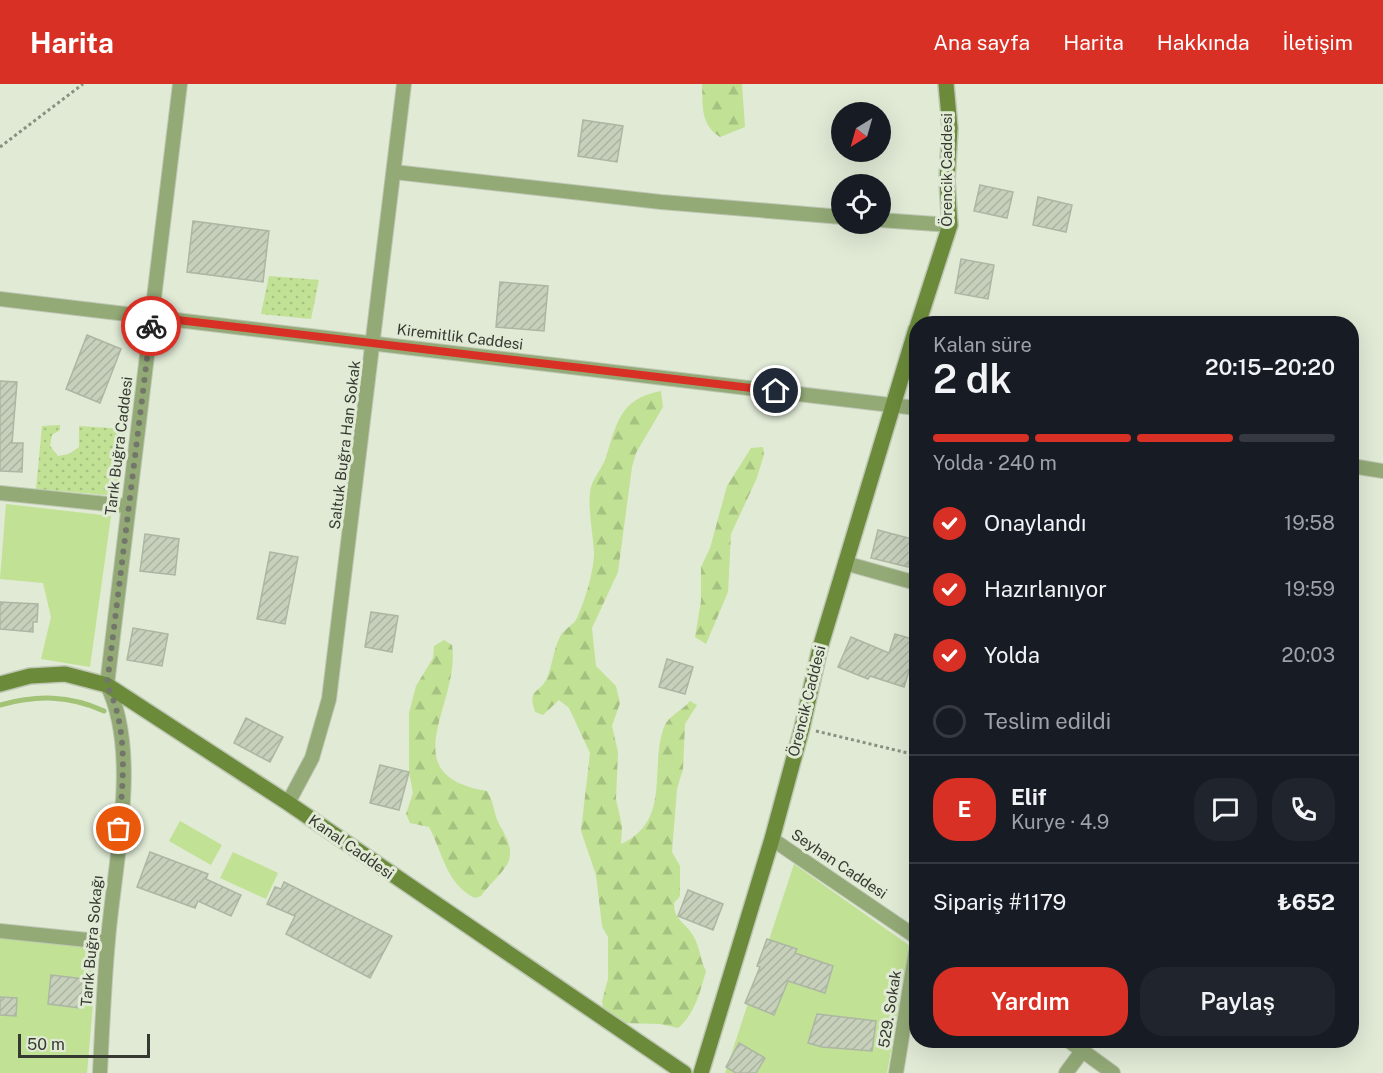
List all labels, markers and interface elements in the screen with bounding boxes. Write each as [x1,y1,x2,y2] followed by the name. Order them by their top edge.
[30,26,114,59] text: Harita
[933,30,1030,55] text: Ana sayfa
[1063,30,1124,55] text: Harita
[1157,30,1250,55] text: Hakkında
[1283,30,1353,55] text: İletişim
[831,102,891,162] north arrow
[831,102,891,234] map controls
[937,113,955,227] street label: Örencik Caddesi
[831,174,891,234] button: locate
[121,296,181,356] courier
[135,310,168,343] icon: bike
[396,320,524,353] street label: Kiremitlik Caddesi
[933,333,1032,357] text: Kalan süre
[1205,354,1335,380] text: 20:15–20:20
[933,356,1012,402] text: 2 dk
[326,360,363,530] street label: Saltuk Buğra Han Sokak
[750,365,801,416] pin
[759,374,792,407] icon: home
[102,376,135,516] street label: Tarık Buğra Caddesi
[933,451,1057,475] text: Yolda · 240 m
[933,507,966,540] icon: check
[984,510,1086,536] text: Onaylandı
[1284,511,1335,535] text: 19:58
[933,573,966,606] icon: check
[984,576,1107,602] text: Hazırlanıyor
[1285,577,1335,601] text: 19:59
[933,639,966,672] icon: check
[984,642,1040,668] text: Yolda
[784,643,829,758] street label: Örencik Caddesi
[1282,643,1335,667] text: 20:03
[984,708,1111,734] text: Teslim edildi
[1194,778,1257,841] button: chat
[1272,778,1335,841] button: phone
[1011,784,1047,810] text: Elif
[958,796,971,822] text: E
[93,803,144,854] pin
[1011,810,1109,834] text: Kurye · 4.9
[306,811,397,882] street label: Kanal Caddesi
[102,812,135,845] icon: bag
[788,825,890,902] street label: Seyhan Caddesi
[77,875,106,1007] street label: Tarık Buğra Sokağı
[933,889,1066,915] text: Sipariş #1179
[1277,889,1335,915] text: ₺652
[933,967,1128,1036] button: Yardım
[1140,967,1335,1036] button: Paylaş
[875,969,904,1049] street label: 529. Sokak
[18,1031,150,1058] scale bar
[27,1035,65,1054] text: 50 m

